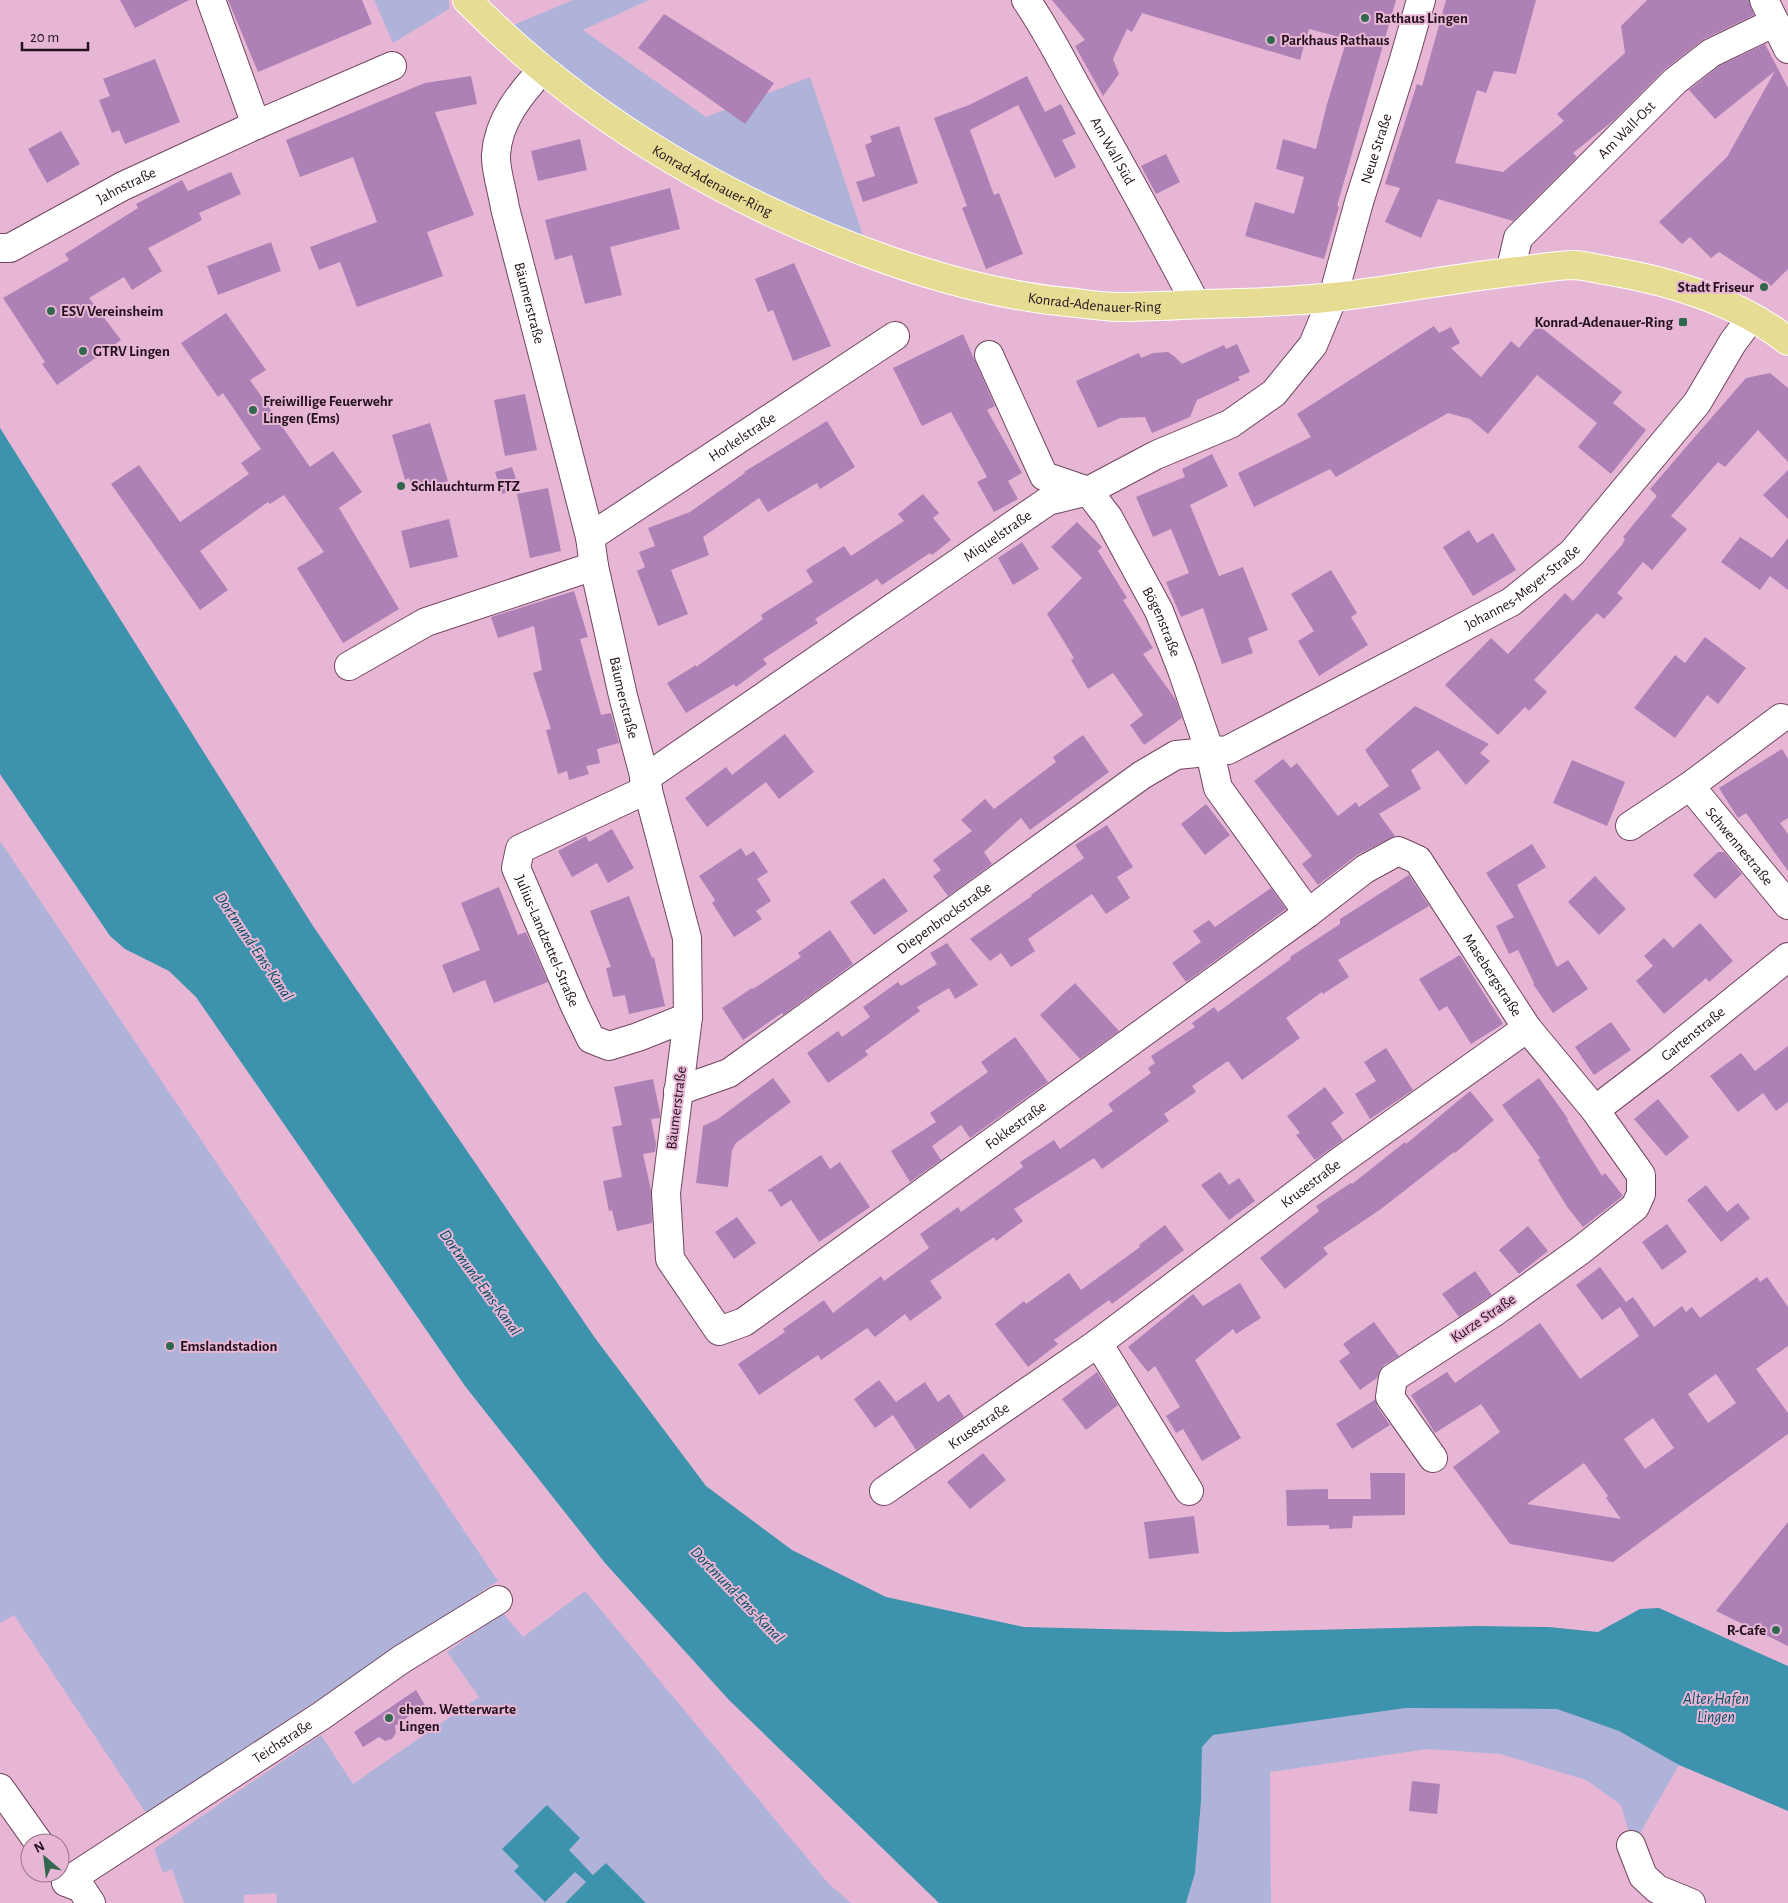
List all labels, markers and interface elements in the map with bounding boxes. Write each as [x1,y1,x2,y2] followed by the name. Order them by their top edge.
[1375,11,1468,26] place label: Rathaus Lingen
[1359,12,1371,24] marker: Rathaus Lingen
[22,20,89,52] scale bar
[30,30,59,45] text: 20 m
[1281,33,1390,48] place label: Parkhaus Rathaus
[1265,34,1277,46] marker: Parkhaus Rathaus
[1595,98,1658,162] street label: Am Wall-Ost
[1358,112,1395,186] street label: Neue Straße
[1087,115,1137,188] street label: Am Wall Süd
[650,142,775,220] street label: Konrad-Adenauer-Ring
[94,165,158,207] street label: Jahnstraße
[511,261,547,345] street label: Bäumerstraße
[1678,280,1755,295] place label: Stadt Friseur
[1758,281,1770,293] marker: Stadt Friseur
[1027,290,1162,315] street label: Konrad-Adenauer-Ring
[61,304,163,319] place label: ESV Vereinsheim
[45,305,57,317] marker: ESV Vereinsheim
[1534,315,1673,330] place label: Konrad-Adenauer-Ring
[1677,316,1689,328] marker: Konrad-Adenauer-Ring
[93,344,170,359] place label: GTRV Lingen
[77,345,89,357] marker: GTRV Lingen
[263,394,394,426] place label: Freiwillige Feuerwehr Lingen (Ems)
[247,404,259,416] marker: Freiwillige Feuerwehr Lingen (Ems)
[706,410,778,465] street label: Horkelstraße
[411,479,520,494] place label: Schlauchturm FTZ
[395,480,407,492] marker: Schlauchturm FTZ
[961,508,1034,565] street label: Miquelstraße
[1462,542,1583,633] street label: Johannes-Meyer-Straße
[1139,584,1183,659] street label: Bögenstraße
[606,655,641,740] street label: Bäumerstraße
[1703,805,1776,889] street label: Schwennestraße
[512,873,581,1009] street label: Julius-Landzettel-Straße
[894,879,994,957] street label: Diepenbrockstraße
[212,890,296,1004] water label: Dortmund-Ems-Kanal
[1460,931,1524,1019] street label: Masebergstraße
[1658,1004,1728,1064] street label: Gartenstraße
[664,1066,689,1150] street label: Bäumerstraße
[983,1099,1049,1152] street label: Fokkestraße
[1278,1157,1344,1211] street label: Krusestraße
[436,1227,524,1339] water label: Dortmund-Ems-Kanal
[1448,1291,1518,1345] street label: Kurze Straße
[180,1339,277,1354] place label: Emslandstadion
[164,1340,176,1352] marker: Emslandstadion
[946,1400,1012,1452] street label: Krusestraße
[688,1544,787,1646] water label: Dortmund-Ems-Kanal
[1727,1623,1766,1638] place label: R-Cafe
[1770,1624,1782,1636] marker: R-Cafe
[1682,1691,1749,1725] water label: Alter Hafen Lingen
[399,1702,516,1734] place label: ehem. Wetterwarte Lingen
[383,1712,395,1724] marker: ehem. Wetterwarte Lingen
[250,1717,315,1766] street label: Teichstraße
[20,1833,70,1883] north arrow
[32,1839,47,1856] text: N

